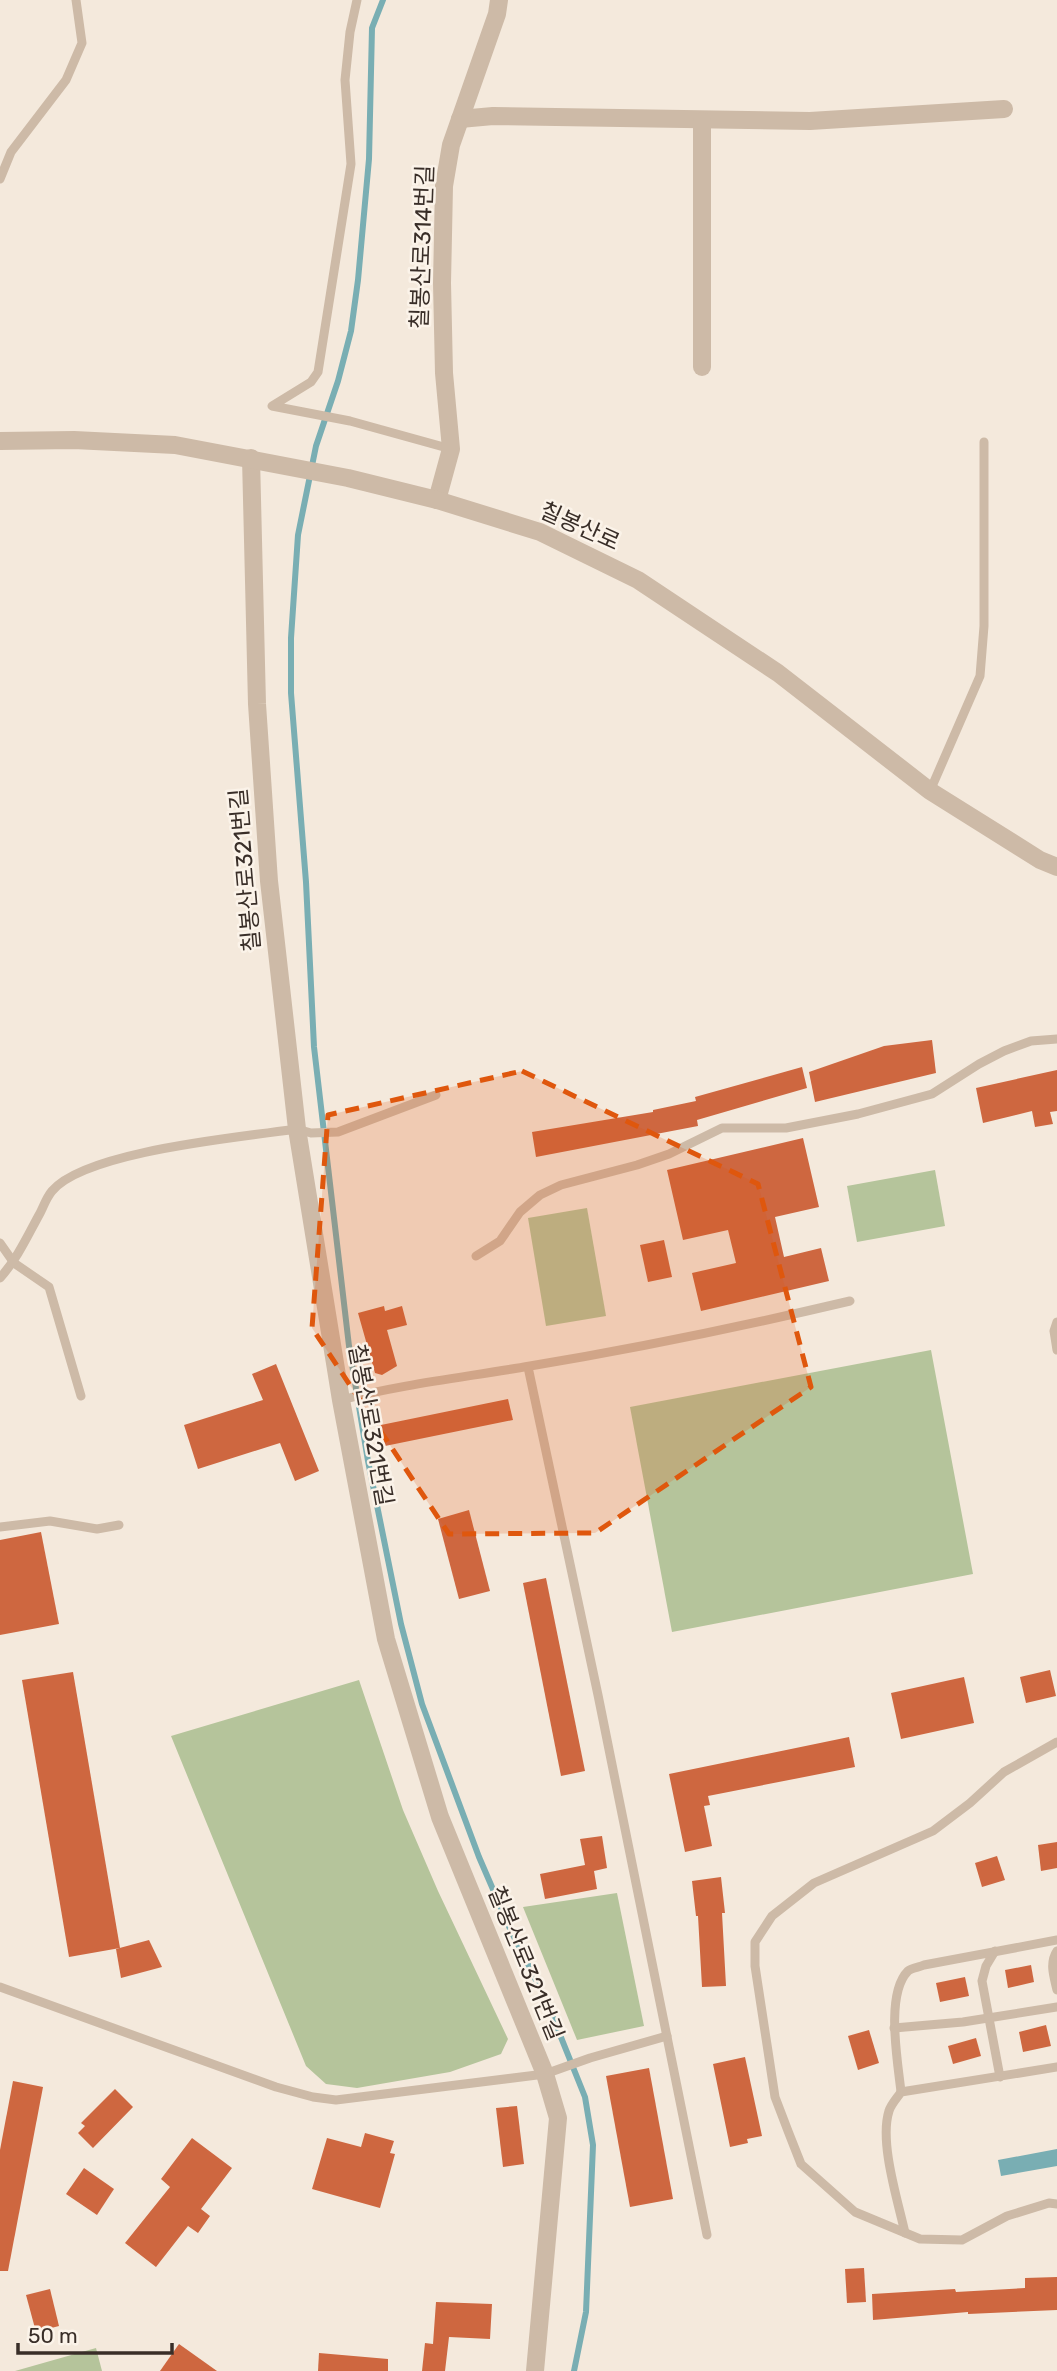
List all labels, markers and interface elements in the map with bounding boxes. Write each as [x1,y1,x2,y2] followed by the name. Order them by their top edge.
[405,164,439,330] street label: 칠봉산로314번길
[536,496,624,556] street label: 칠봉산로
[224,787,266,953] street label: 칠봉산로321번길
[343,1342,399,1508] street label: 칠봉산로321번길
[482,1882,570,2044] street label: 칠봉산로321번길
[18,2312,172,2356] scale bar
[28,2323,78,2348] text: 50 m

